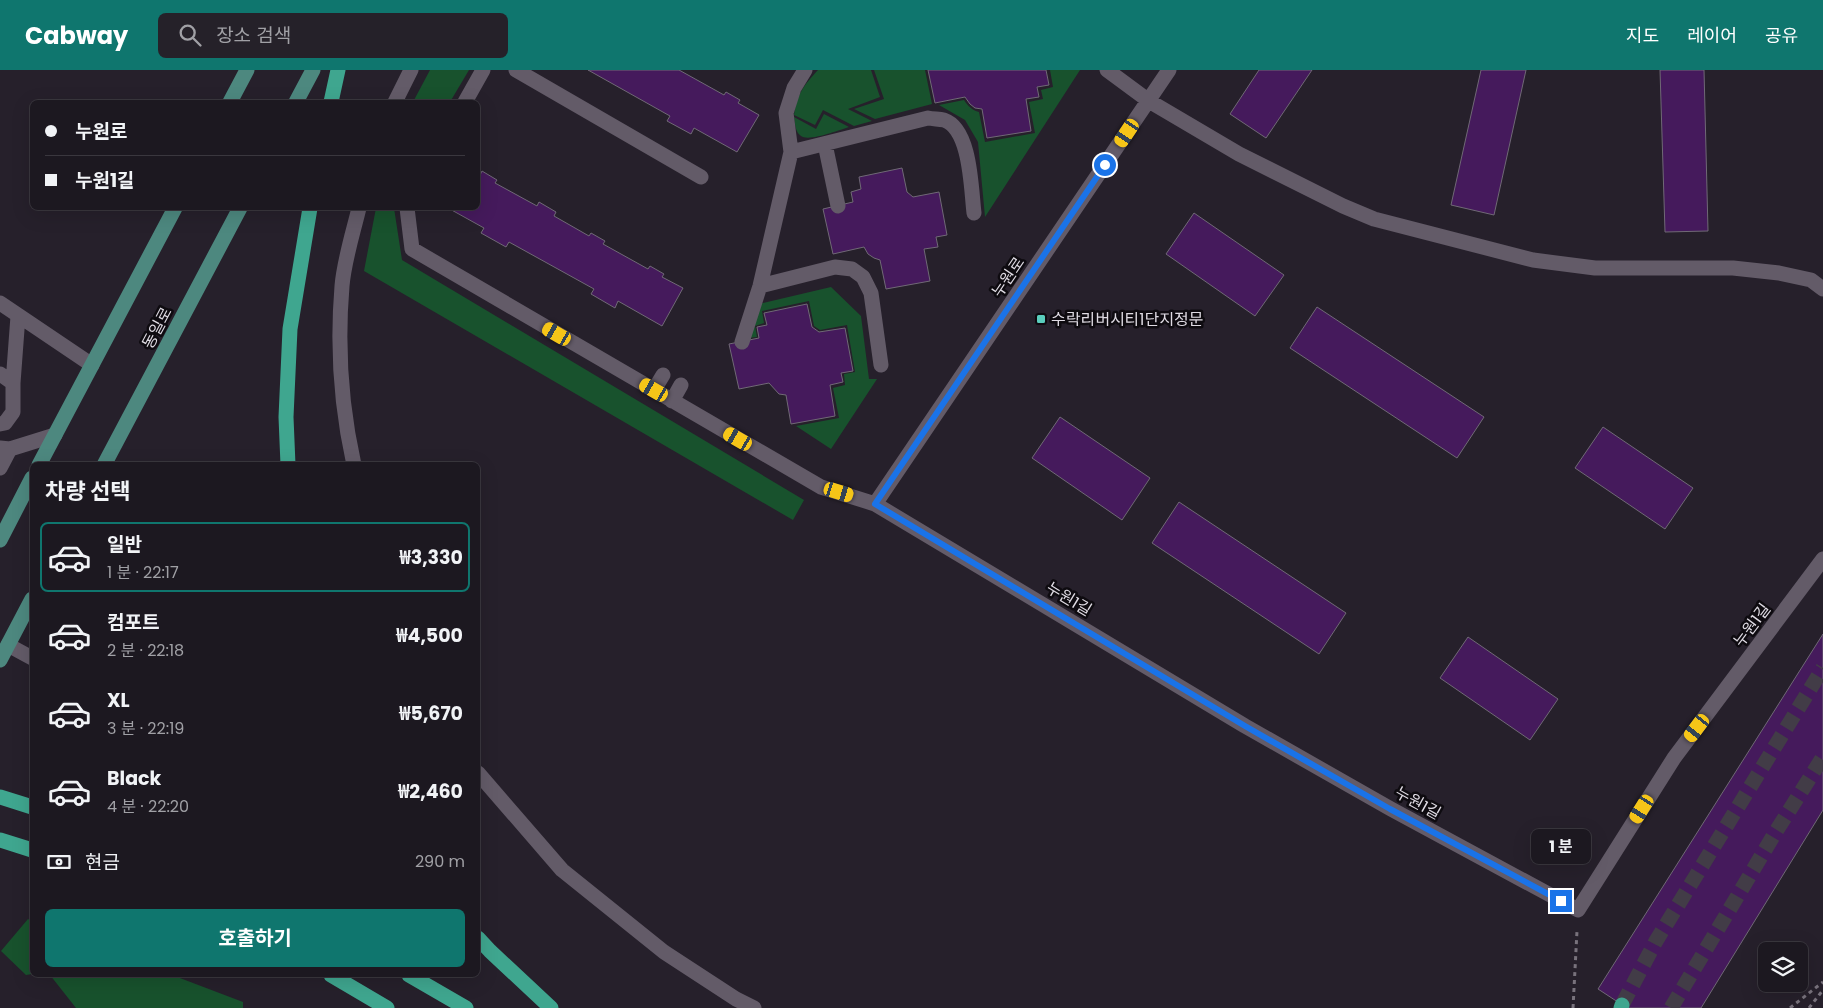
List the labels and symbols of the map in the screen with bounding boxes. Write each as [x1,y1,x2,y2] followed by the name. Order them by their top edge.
[1112,116,1141,150] car
[1094,154,1116,176] route start
[986,252,1030,302] street label: 누원로
[136,303,178,353] street label: 동일로
[1051,308,1204,331] place label: 수락리버시티1단지정문
[1035,313,1047,325] marker: 수락리버시티1단지정문
[540,320,573,348] car
[637,376,670,404] car
[721,425,754,453] car
[822,480,855,504] car
[1042,576,1096,622] street label: 누원1길
[1728,598,1776,652] street label: 누원1길
[1681,712,1712,744] car
[1391,781,1445,825] street label: 누원1길
[1627,792,1656,826] car
[1531,828,1591,864] callout: 1 분
[1550,890,1572,912] route end

